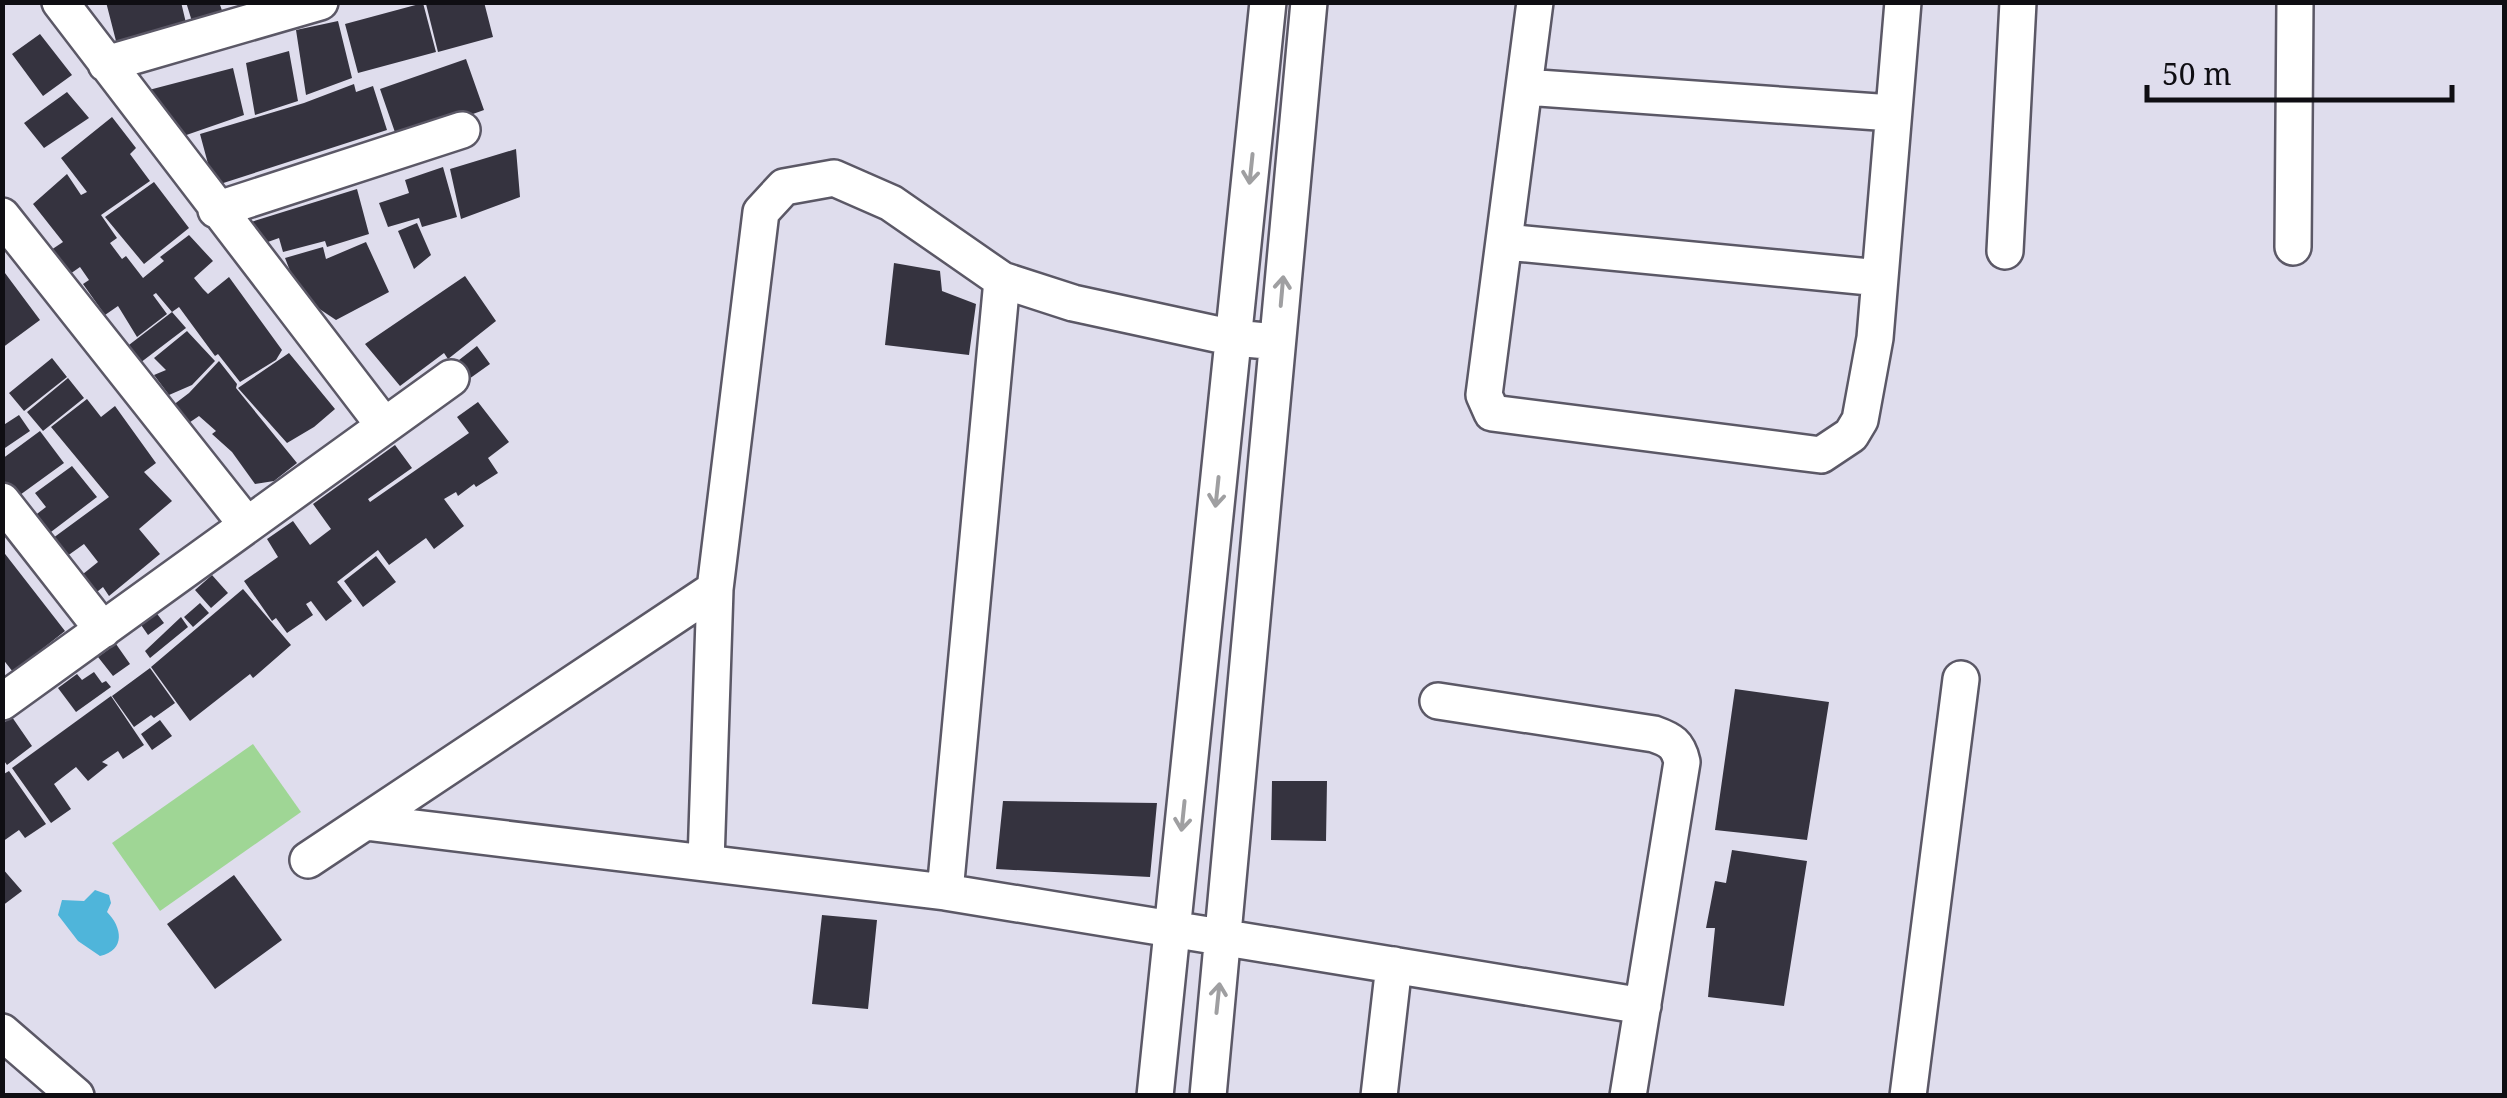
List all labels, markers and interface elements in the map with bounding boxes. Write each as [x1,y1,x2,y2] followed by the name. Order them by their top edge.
[2147,40,2452,102] scale bar
[2162,53,2232,94] text: 50 m
[1241,153,1260,185] one-way arrow
[1273,276,1292,308] one-way arrow
[1207,476,1226,508] one-way arrow
[1173,799,1192,831] one-way arrow
[1209,983,1228,1015] one-way arrow

